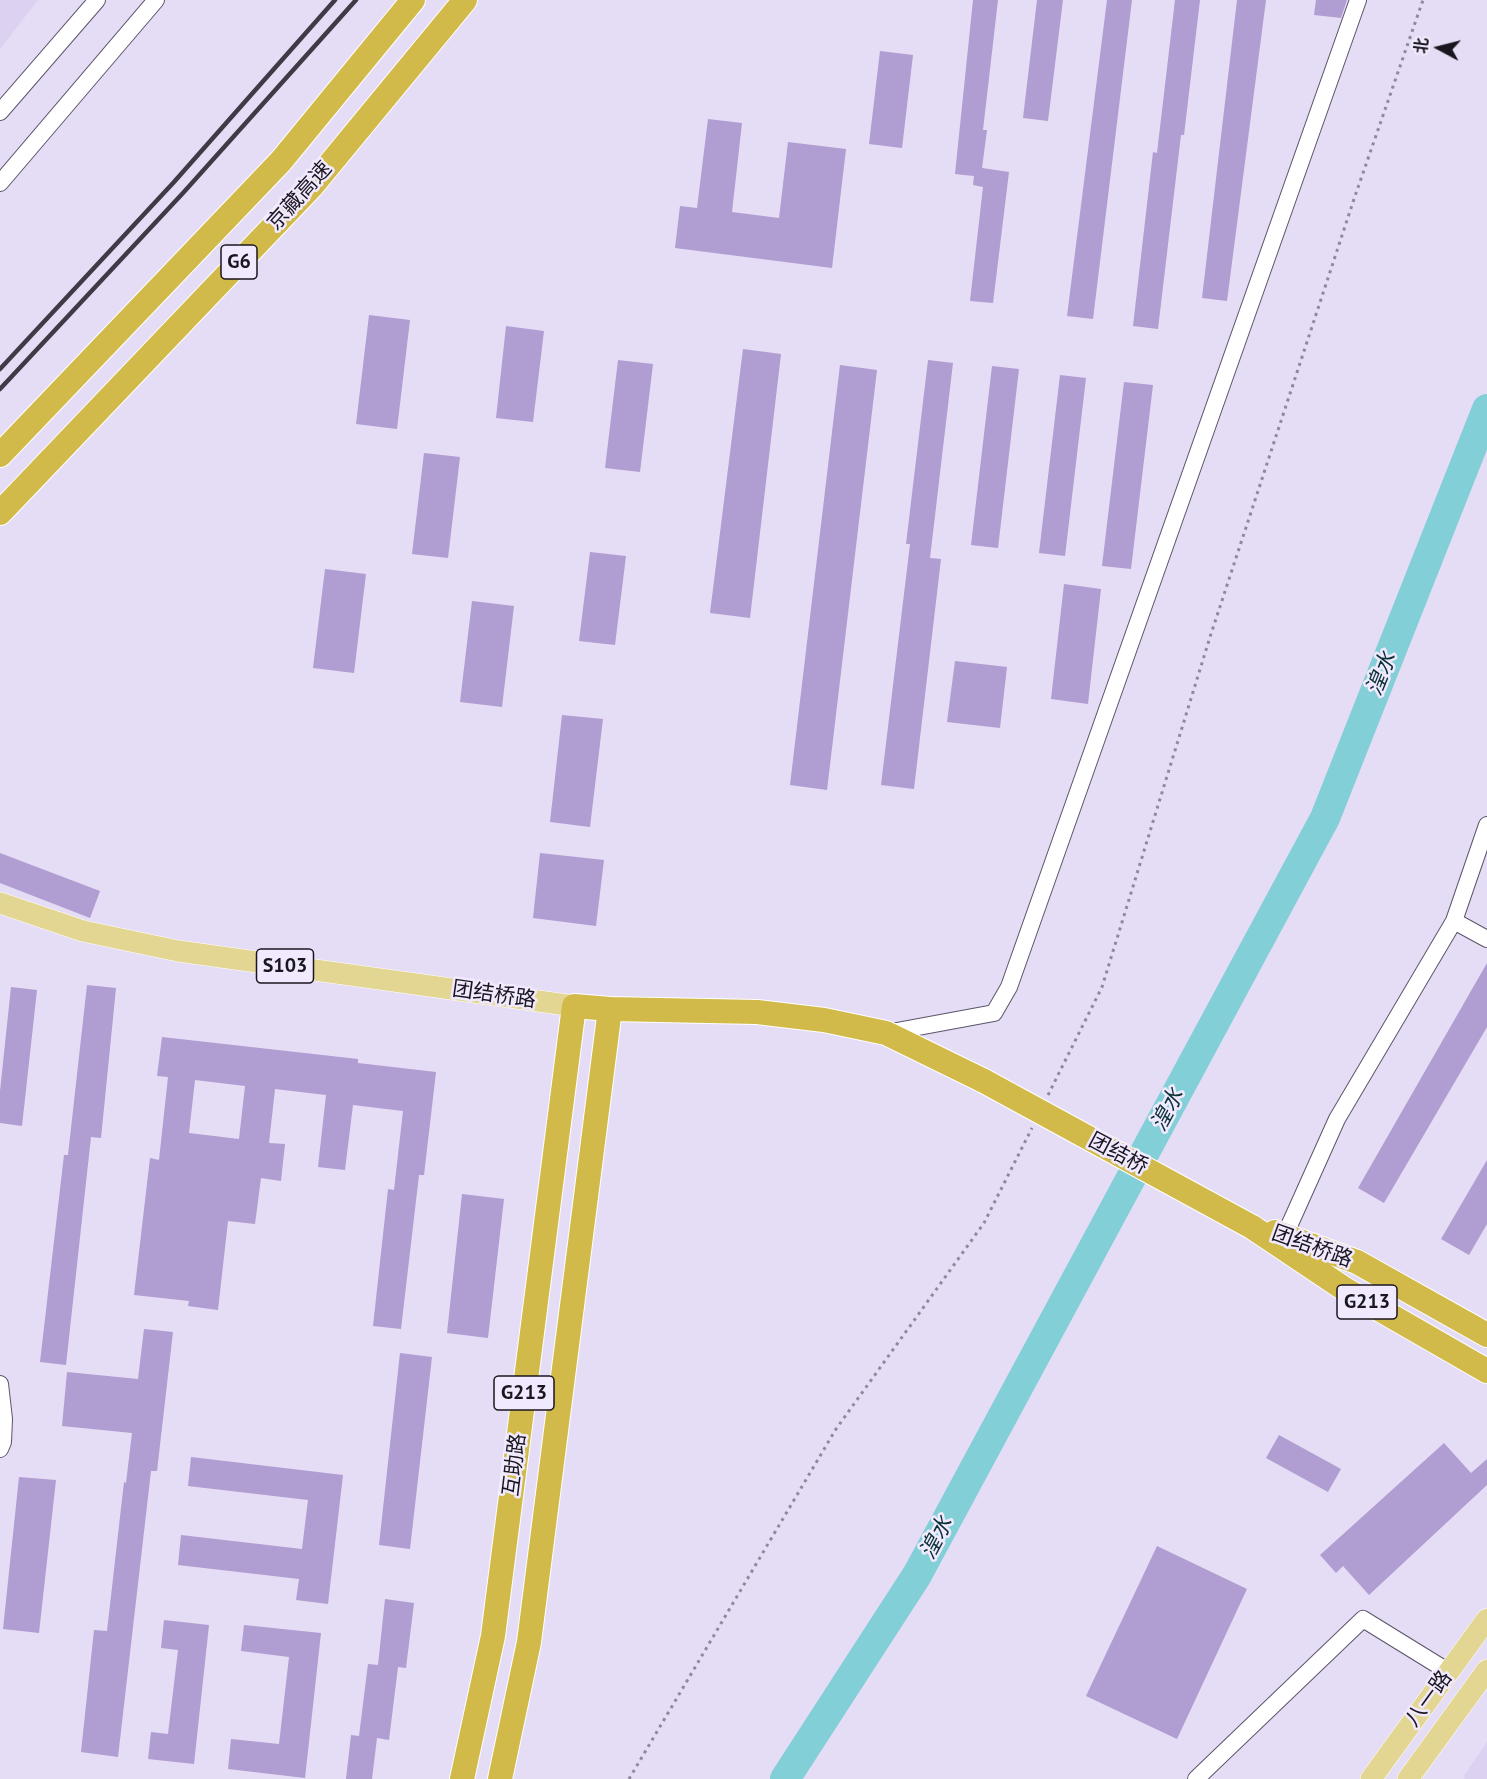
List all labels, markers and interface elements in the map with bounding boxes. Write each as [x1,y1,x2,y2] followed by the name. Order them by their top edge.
[1409,18,1469,78] north arrow
[1410,37,1432,55] text: 北
[263,156,337,236] street label: 京藏高速
[221,245,257,279] road number: G6
[1362,649,1402,699] water label: 湟水
[256,949,314,983] road number: S103
[451,977,537,1013] street label: 团结桥路
[1146,1084,1190,1136] water label: 湟水
[1084,1128,1152,1180] street label: 团结桥
[1268,1221,1356,1273] street label: 团结桥路
[1337,1285,1397,1319] road number: G213
[494,1376,554,1410] road number: G213
[499,1432,531,1498] street label: 互助路
[915,1512,959,1564] water label: 湟水
[1400,1666,1458,1732] street label: 八一路

